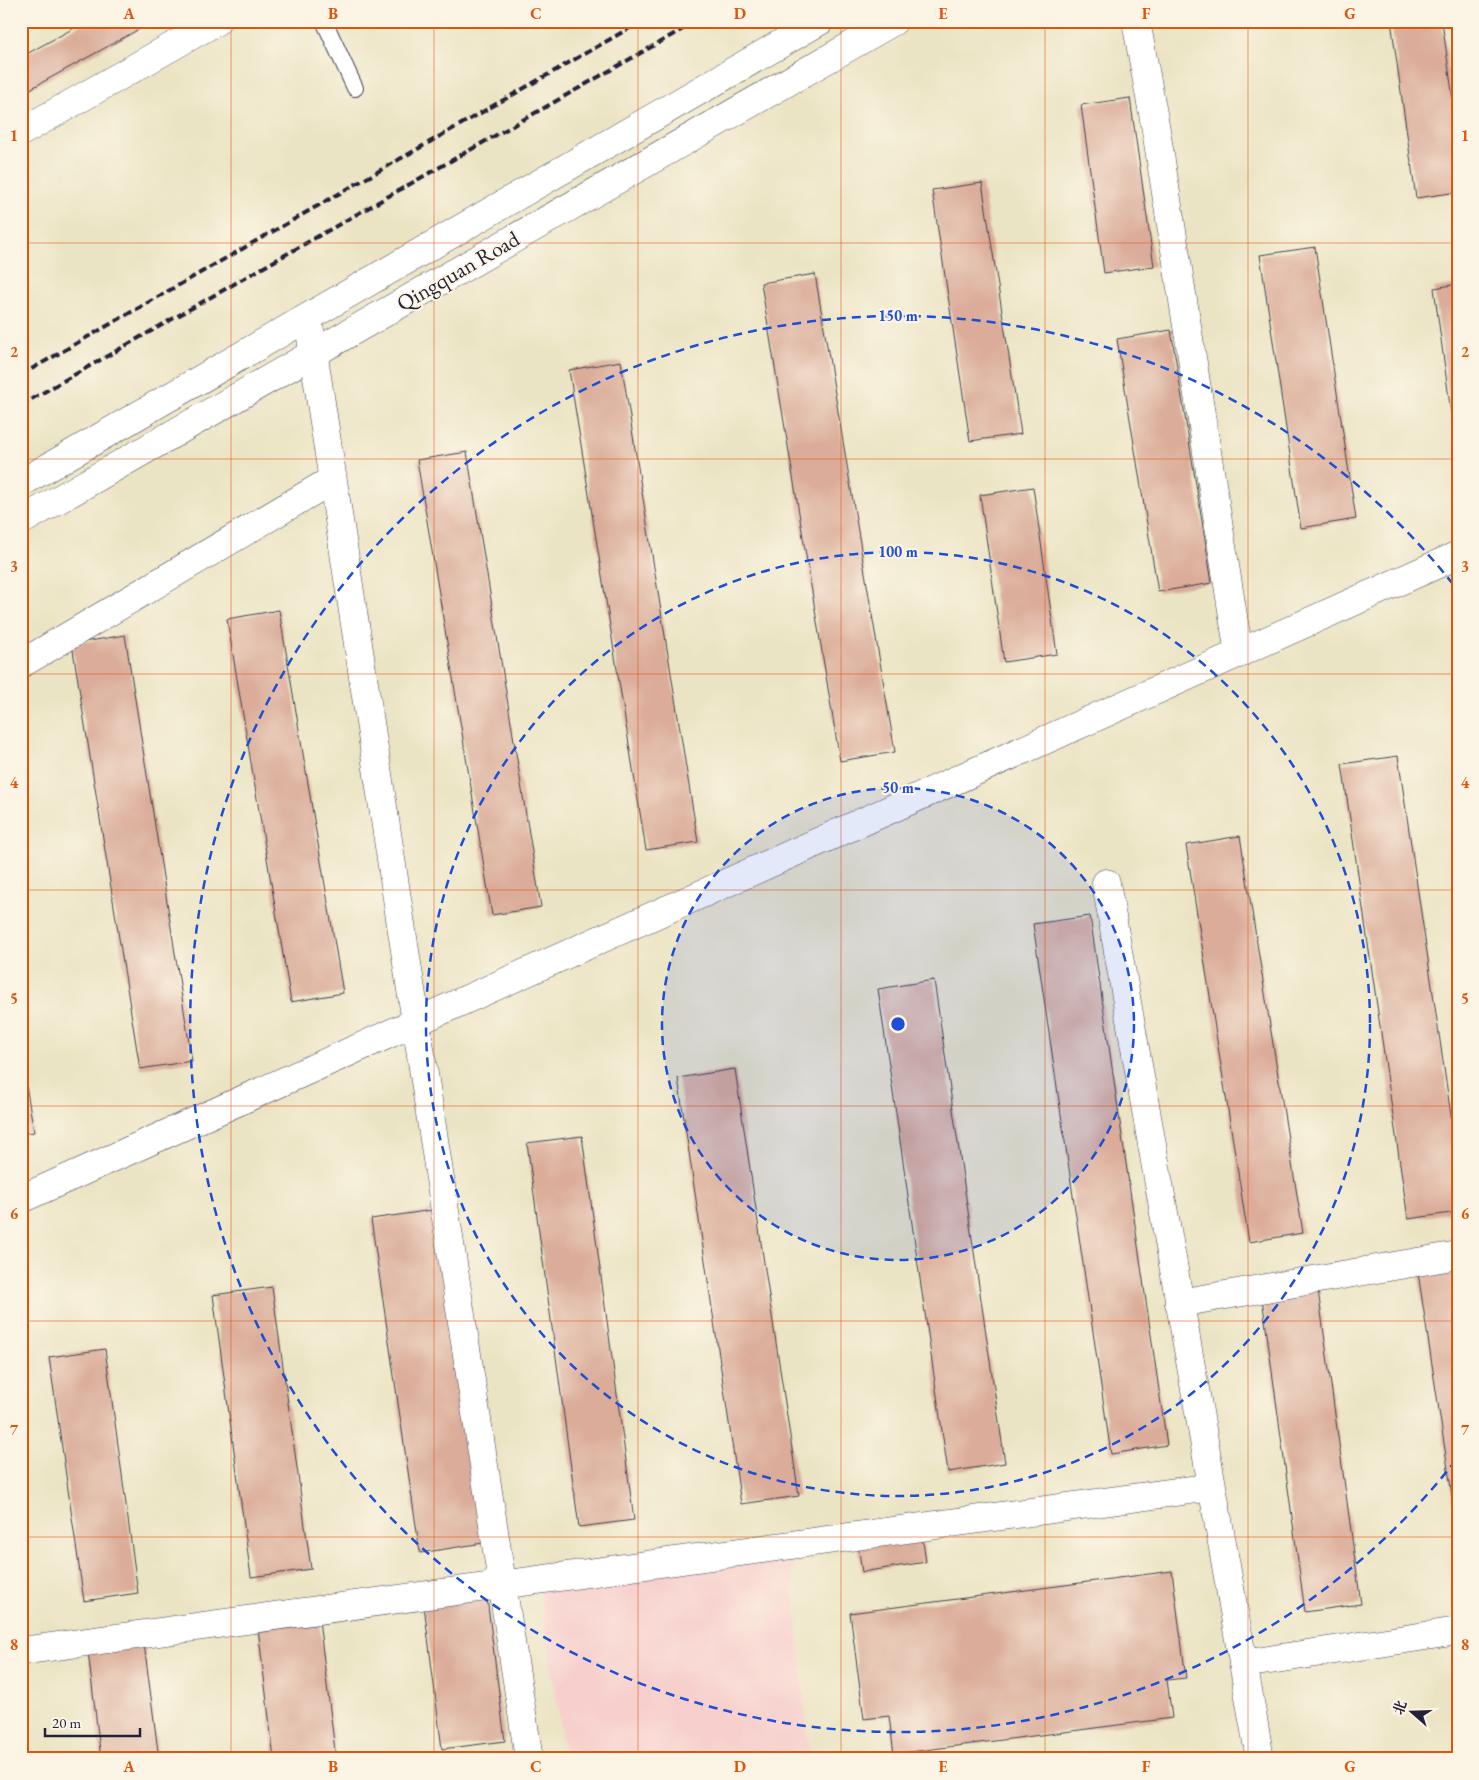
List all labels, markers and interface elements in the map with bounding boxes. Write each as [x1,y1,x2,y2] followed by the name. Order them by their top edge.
[122,3,135,24] text: A
[328,3,338,24] text: B
[530,3,542,24] text: C
[734,3,746,24] text: D
[938,3,948,24] text: E
[1142,3,1151,24] text: F
[1344,3,1356,24] text: G
[10,125,18,146] text: 1
[1461,125,1469,146] text: 1
[391,224,525,318] street label: Qingquan Road
[878,306,918,325] text: 150 m
[10,341,19,362] text: 2
[1461,341,1470,362] text: 2
[878,542,918,561] text: 100 m
[10,556,18,577] text: 3
[1461,556,1469,577] text: 3
[10,772,19,793] text: 4
[1461,772,1470,793] text: 4
[882,778,914,797] text: 50 m
[10,988,18,1009] text: 5
[1461,988,1469,1009] text: 5
[889,1015,907,1033] centre of rings
[10,1203,19,1224] text: 6
[1461,1203,1470,1224] text: 6
[10,1419,19,1440] text: 7
[1461,1419,1470,1440] text: 7
[10,1634,18,1655] text: 8
[1461,1634,1469,1655] text: 8
[1386,1688,1436,1738] north arrow
[1389,1698,1411,1717] text: 北
[45,1705,140,1737] scale bar
[52,1713,81,1732] text: 20 m
[122,1756,135,1777] text: A
[328,1756,338,1777] text: B
[530,1756,542,1777] text: C
[734,1756,746,1777] text: D
[938,1756,948,1777] text: E
[1142,1756,1151,1777] text: F
[1344,1756,1356,1777] text: G

